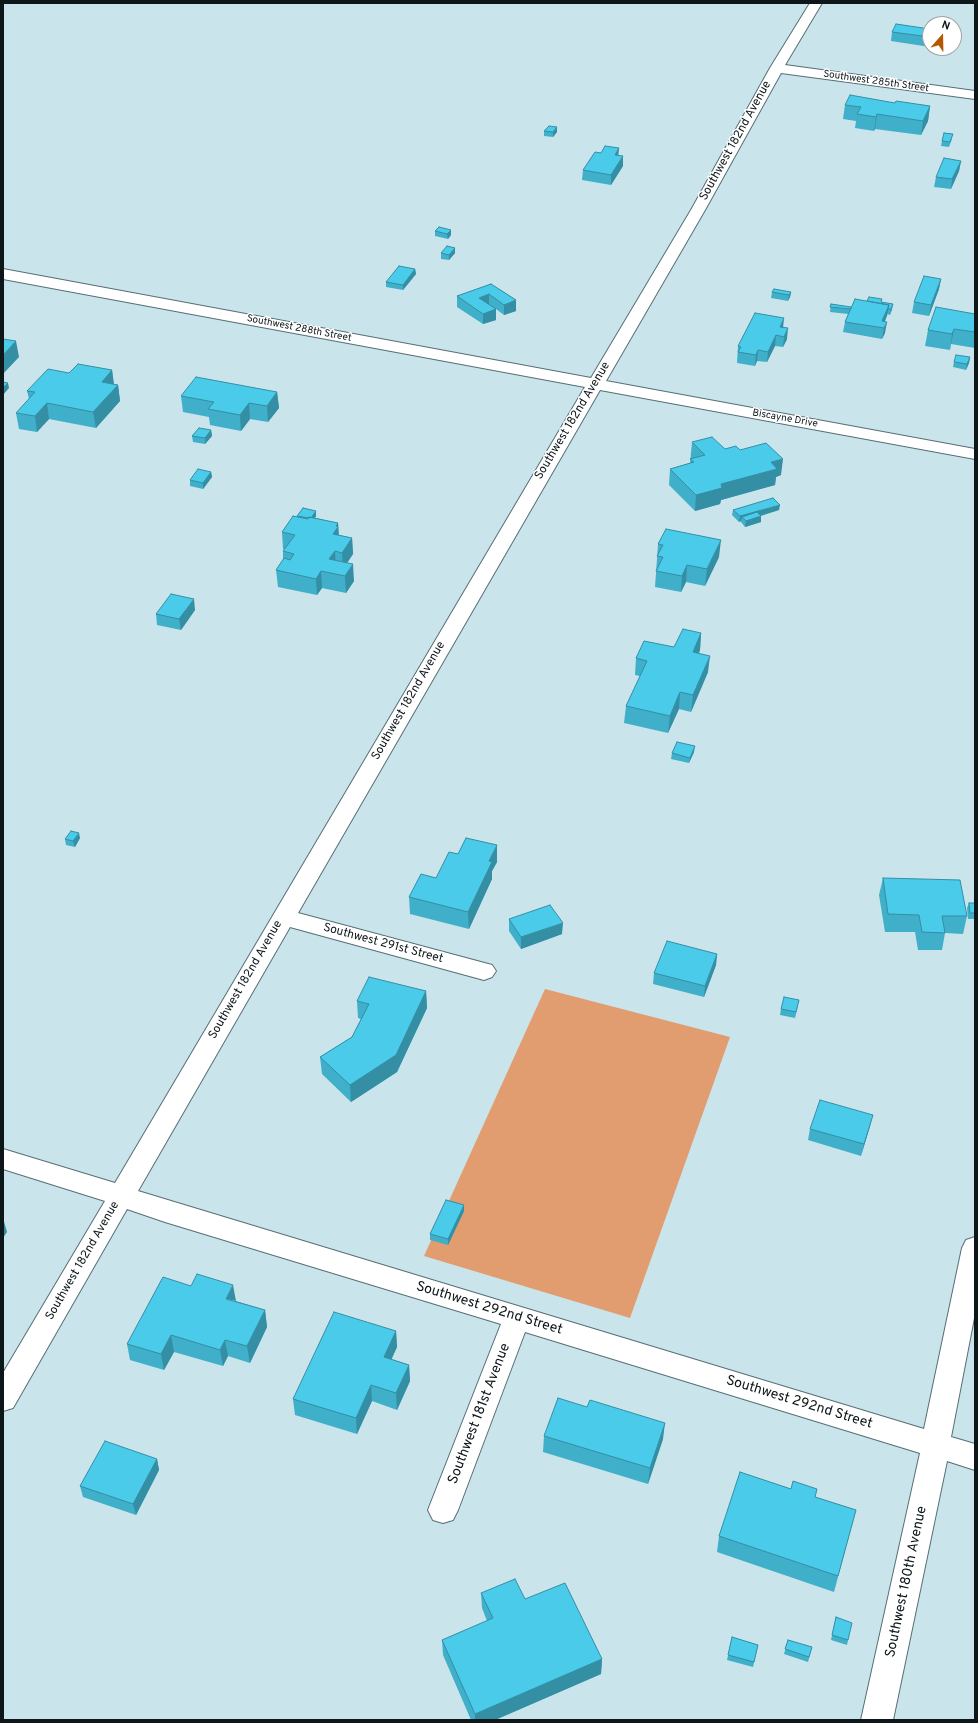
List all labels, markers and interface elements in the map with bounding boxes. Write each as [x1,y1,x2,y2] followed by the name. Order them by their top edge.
[922,16,962,56] north arrow
[940,18,952,34] text: N
[822,69,930,95] street label: Southwest 285th Street
[697,79,775,203] street label: Southwest 182nd Avenue
[246,313,352,345] street label: Southwest 288th Street
[532,360,614,482] street label: Southwest 182nd Avenue
[751,407,819,431] street label: Biscayne Drive
[369,639,449,763] street label: Southwest 182nd Avenue
[206,918,286,1042] street label: Southwest 182nd Avenue
[321,921,445,967] street label: Southwest 291st Street
[43,1199,123,1323] street label: Southwest 182nd Avenue
[414,1279,564,1339] street label: Southwest 292nd Street
[445,1341,515,1487] street label: Southwest 181st Avenue
[724,1373,874,1433] street label: Southwest 292nd Street
[883,1505,931,1659] street label: Southwest 180th Avenue

